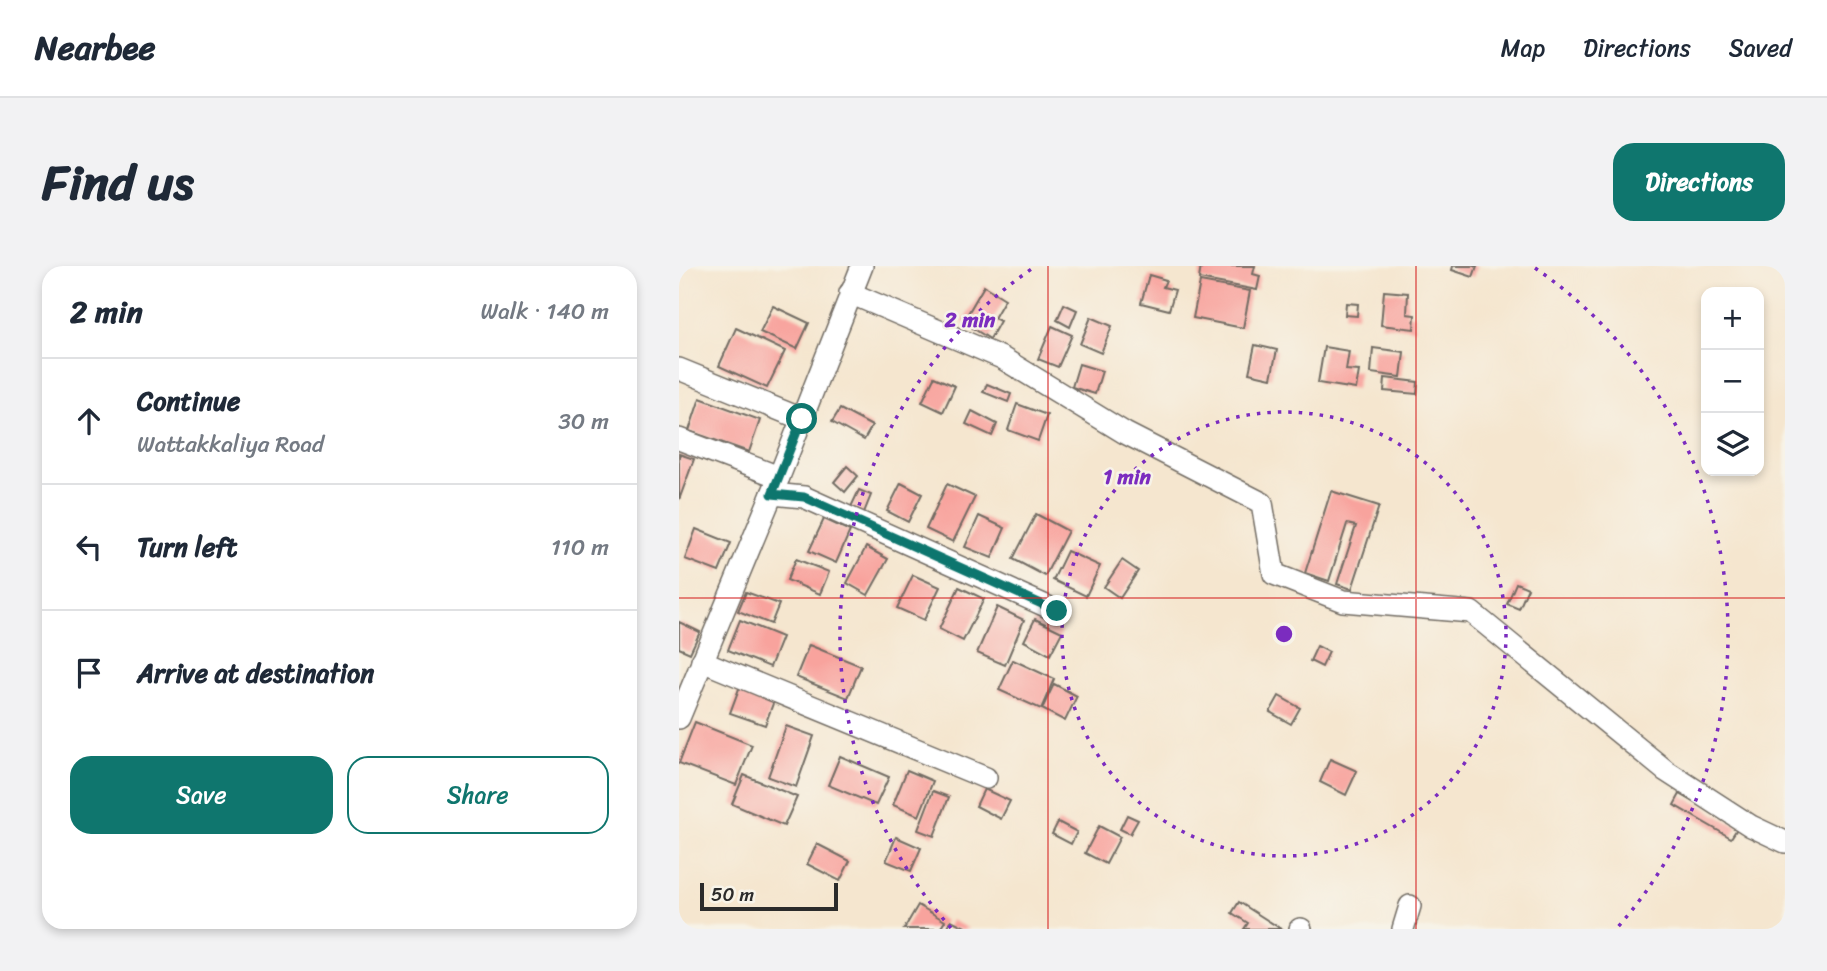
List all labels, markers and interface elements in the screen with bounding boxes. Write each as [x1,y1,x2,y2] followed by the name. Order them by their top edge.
[35,19,155,77] text: Nearbee
[1501,27,1545,69] text: Map
[1583,27,1691,69] text: Directions
[1729,27,1792,69] text: Saved
[42,139,194,226] text: Find us
[1613,143,1785,221] button: Directions
[70,285,143,339] text: 2 min
[1701,287,1764,476] map controls
[1701,287,1764,350] button: +
[480,291,609,332] text: Walk · 140 m
[944,301,996,339] text: 2 min
[1701,350,1764,413] button: −
[137,378,240,424] text: Continue
[558,401,609,442] text: 30 m
[70,402,108,440] icon: ahead
[786,403,817,434] route start
[1701,413,1764,476] button: layers
[137,424,324,465] text: Wattakkaliya Road
[1103,458,1152,496] text: 1 min
[137,524,237,570] text: Turn left
[551,527,609,568] text: 110 m
[70,528,108,566] icon: left
[1041,595,1072,626] route end
[1272,622,1296,646] centre of rings
[137,650,374,696] text: Arrive at destination
[70,654,108,692] icon: arrive
[70,756,333,834] button: Save
[347,756,609,834] button: Share
[711,878,754,911] text: 50 m
[700,880,838,912] scale bar

